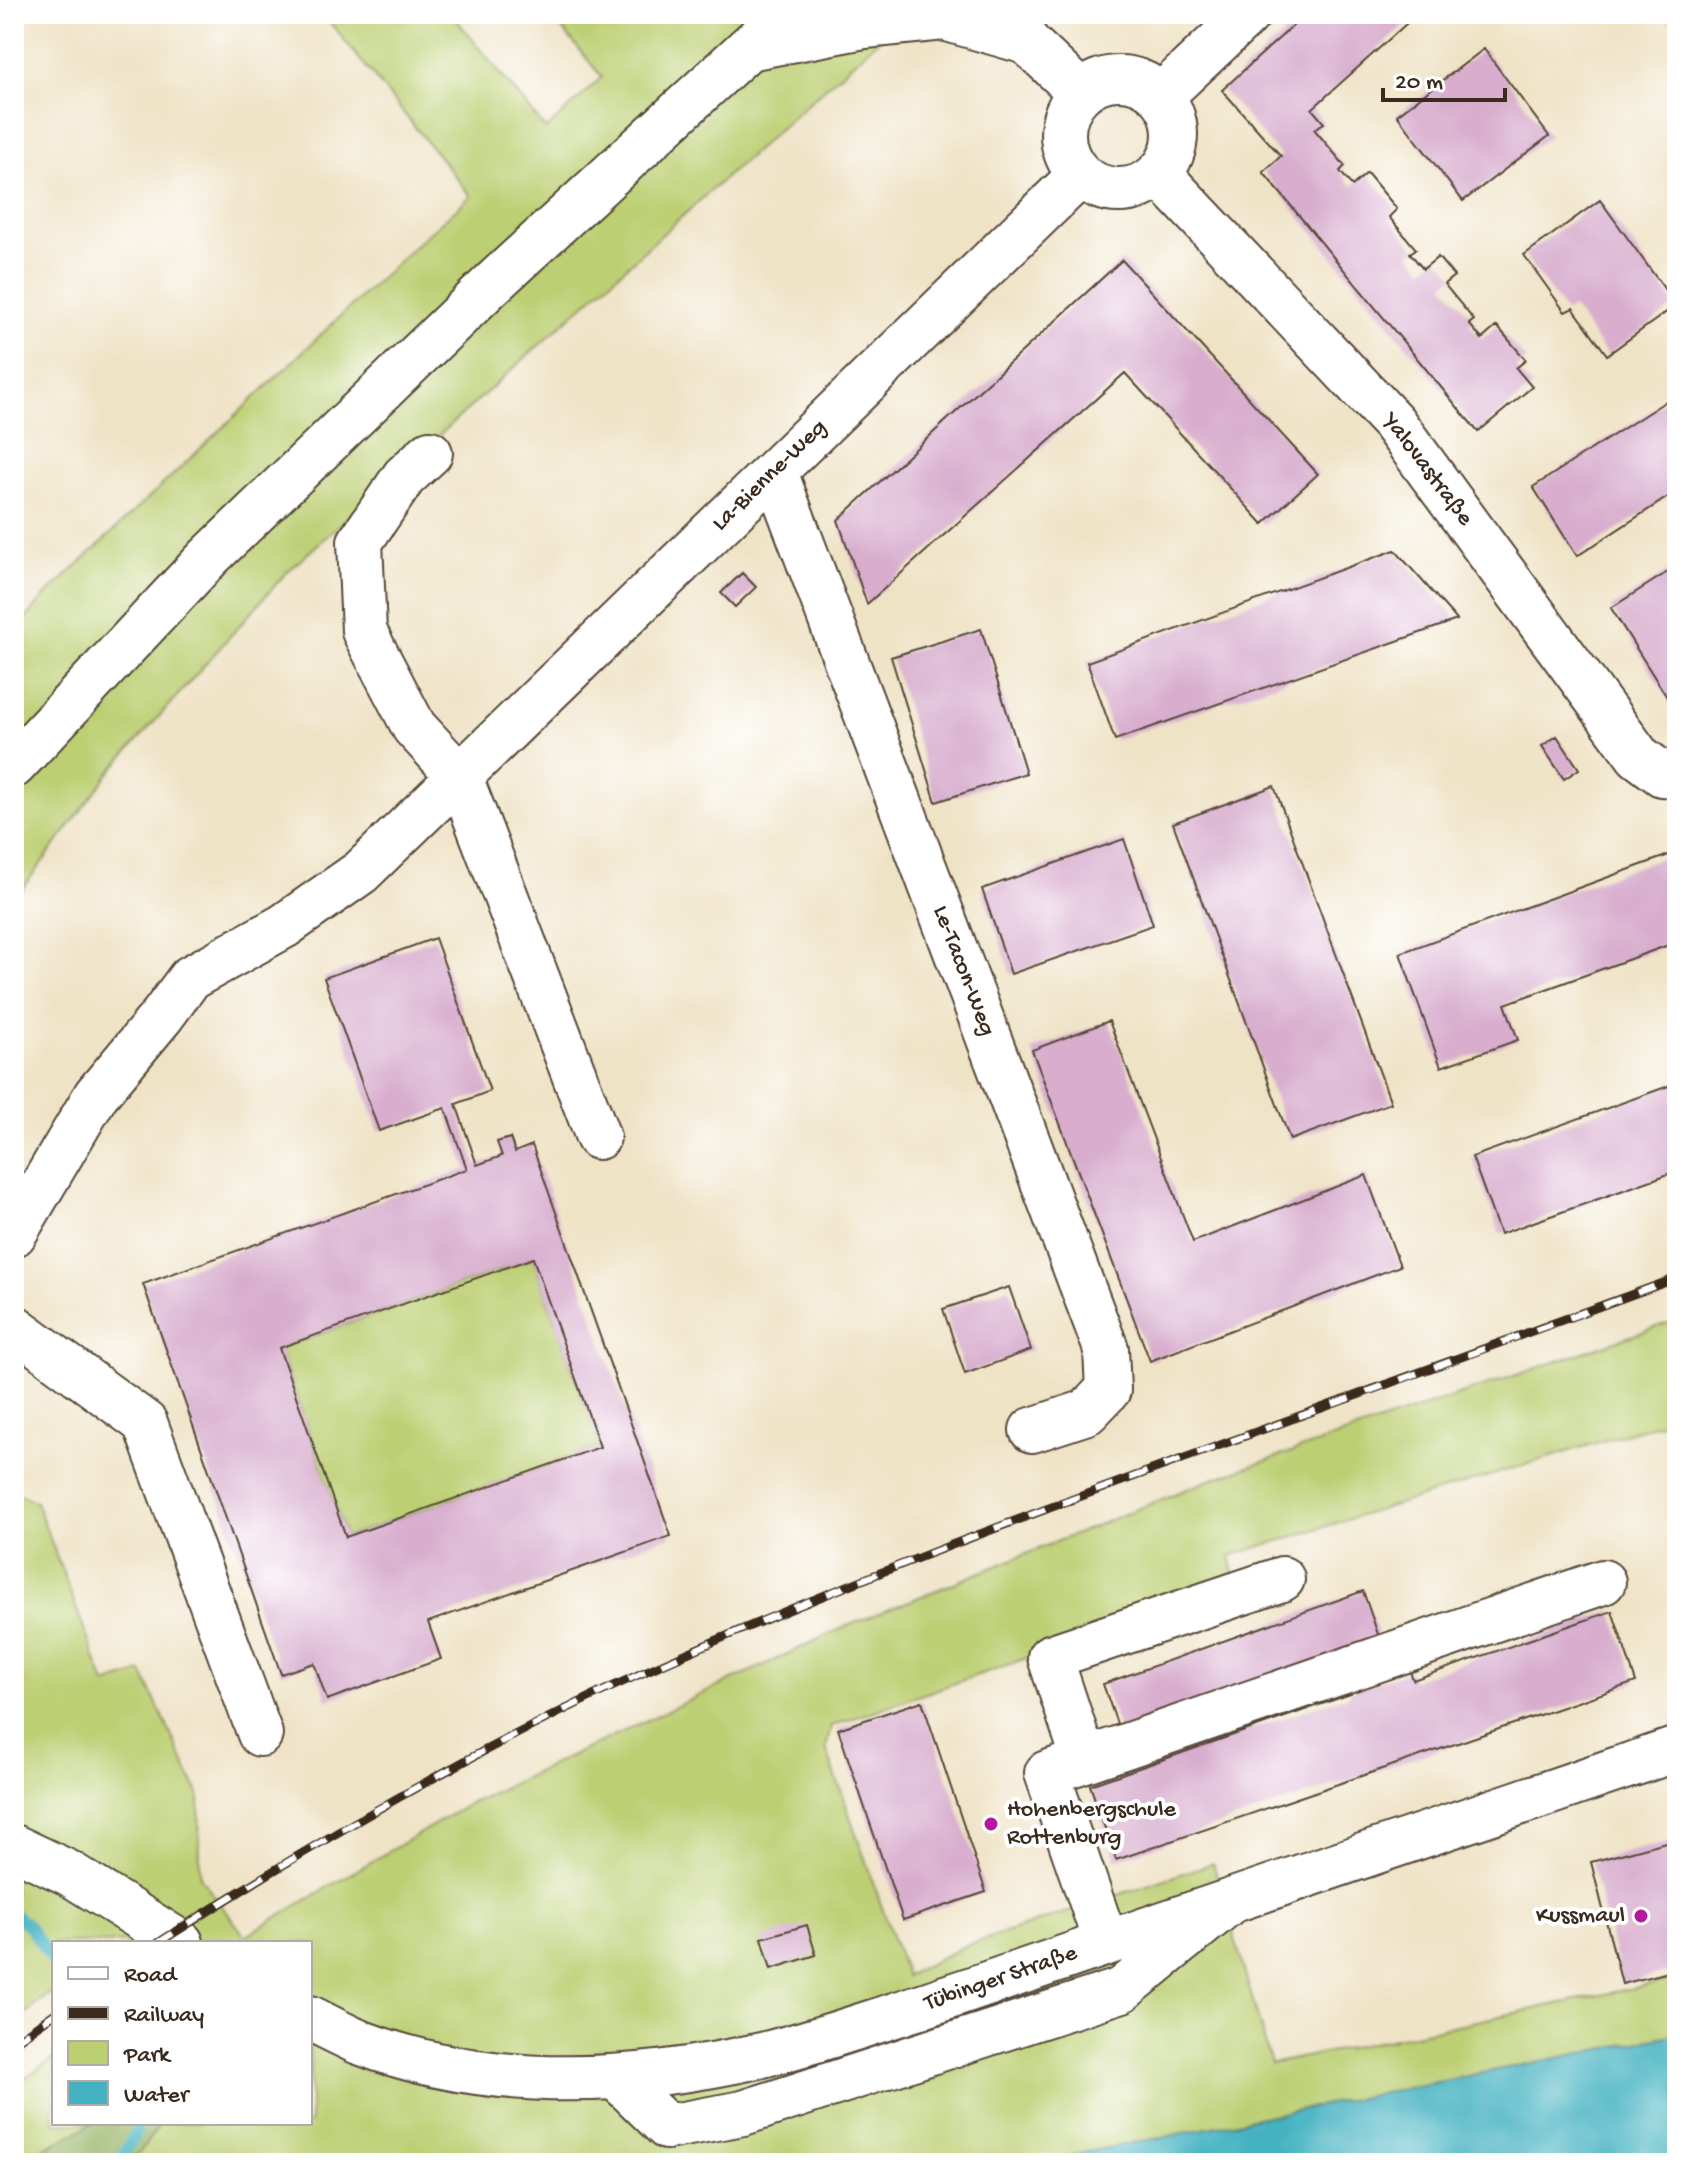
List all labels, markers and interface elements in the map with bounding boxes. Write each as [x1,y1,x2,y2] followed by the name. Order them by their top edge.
[1383,52,1505,102] scale bar
[1395,69,1443,98] text: 20 m
[1374,406,1479,533] street label: Yalovastraße
[706,414,834,538] street label: La-Bienne-Weg
[925,902,1001,1040] street label: Le-Tacon-Weg
[1007,1796,1176,1853] place label: Hohenbergschule Rottenburg
[982,1815,1000,1833] marker: Hohenbergschule Rottenburg
[1536,1902,1625,1931] place label: Kussmaul
[1632,1907,1650,1925] marker: Kussmaul
[919,1939,1082,2019] street label: Tübinger Straße
[52,1941,312,2125] legend
[124,1962,178,1991] text: Road
[124,2002,204,2031] text: Railway
[123,2042,172,2071] text: Park
[124,2082,191,2111] text: Water

